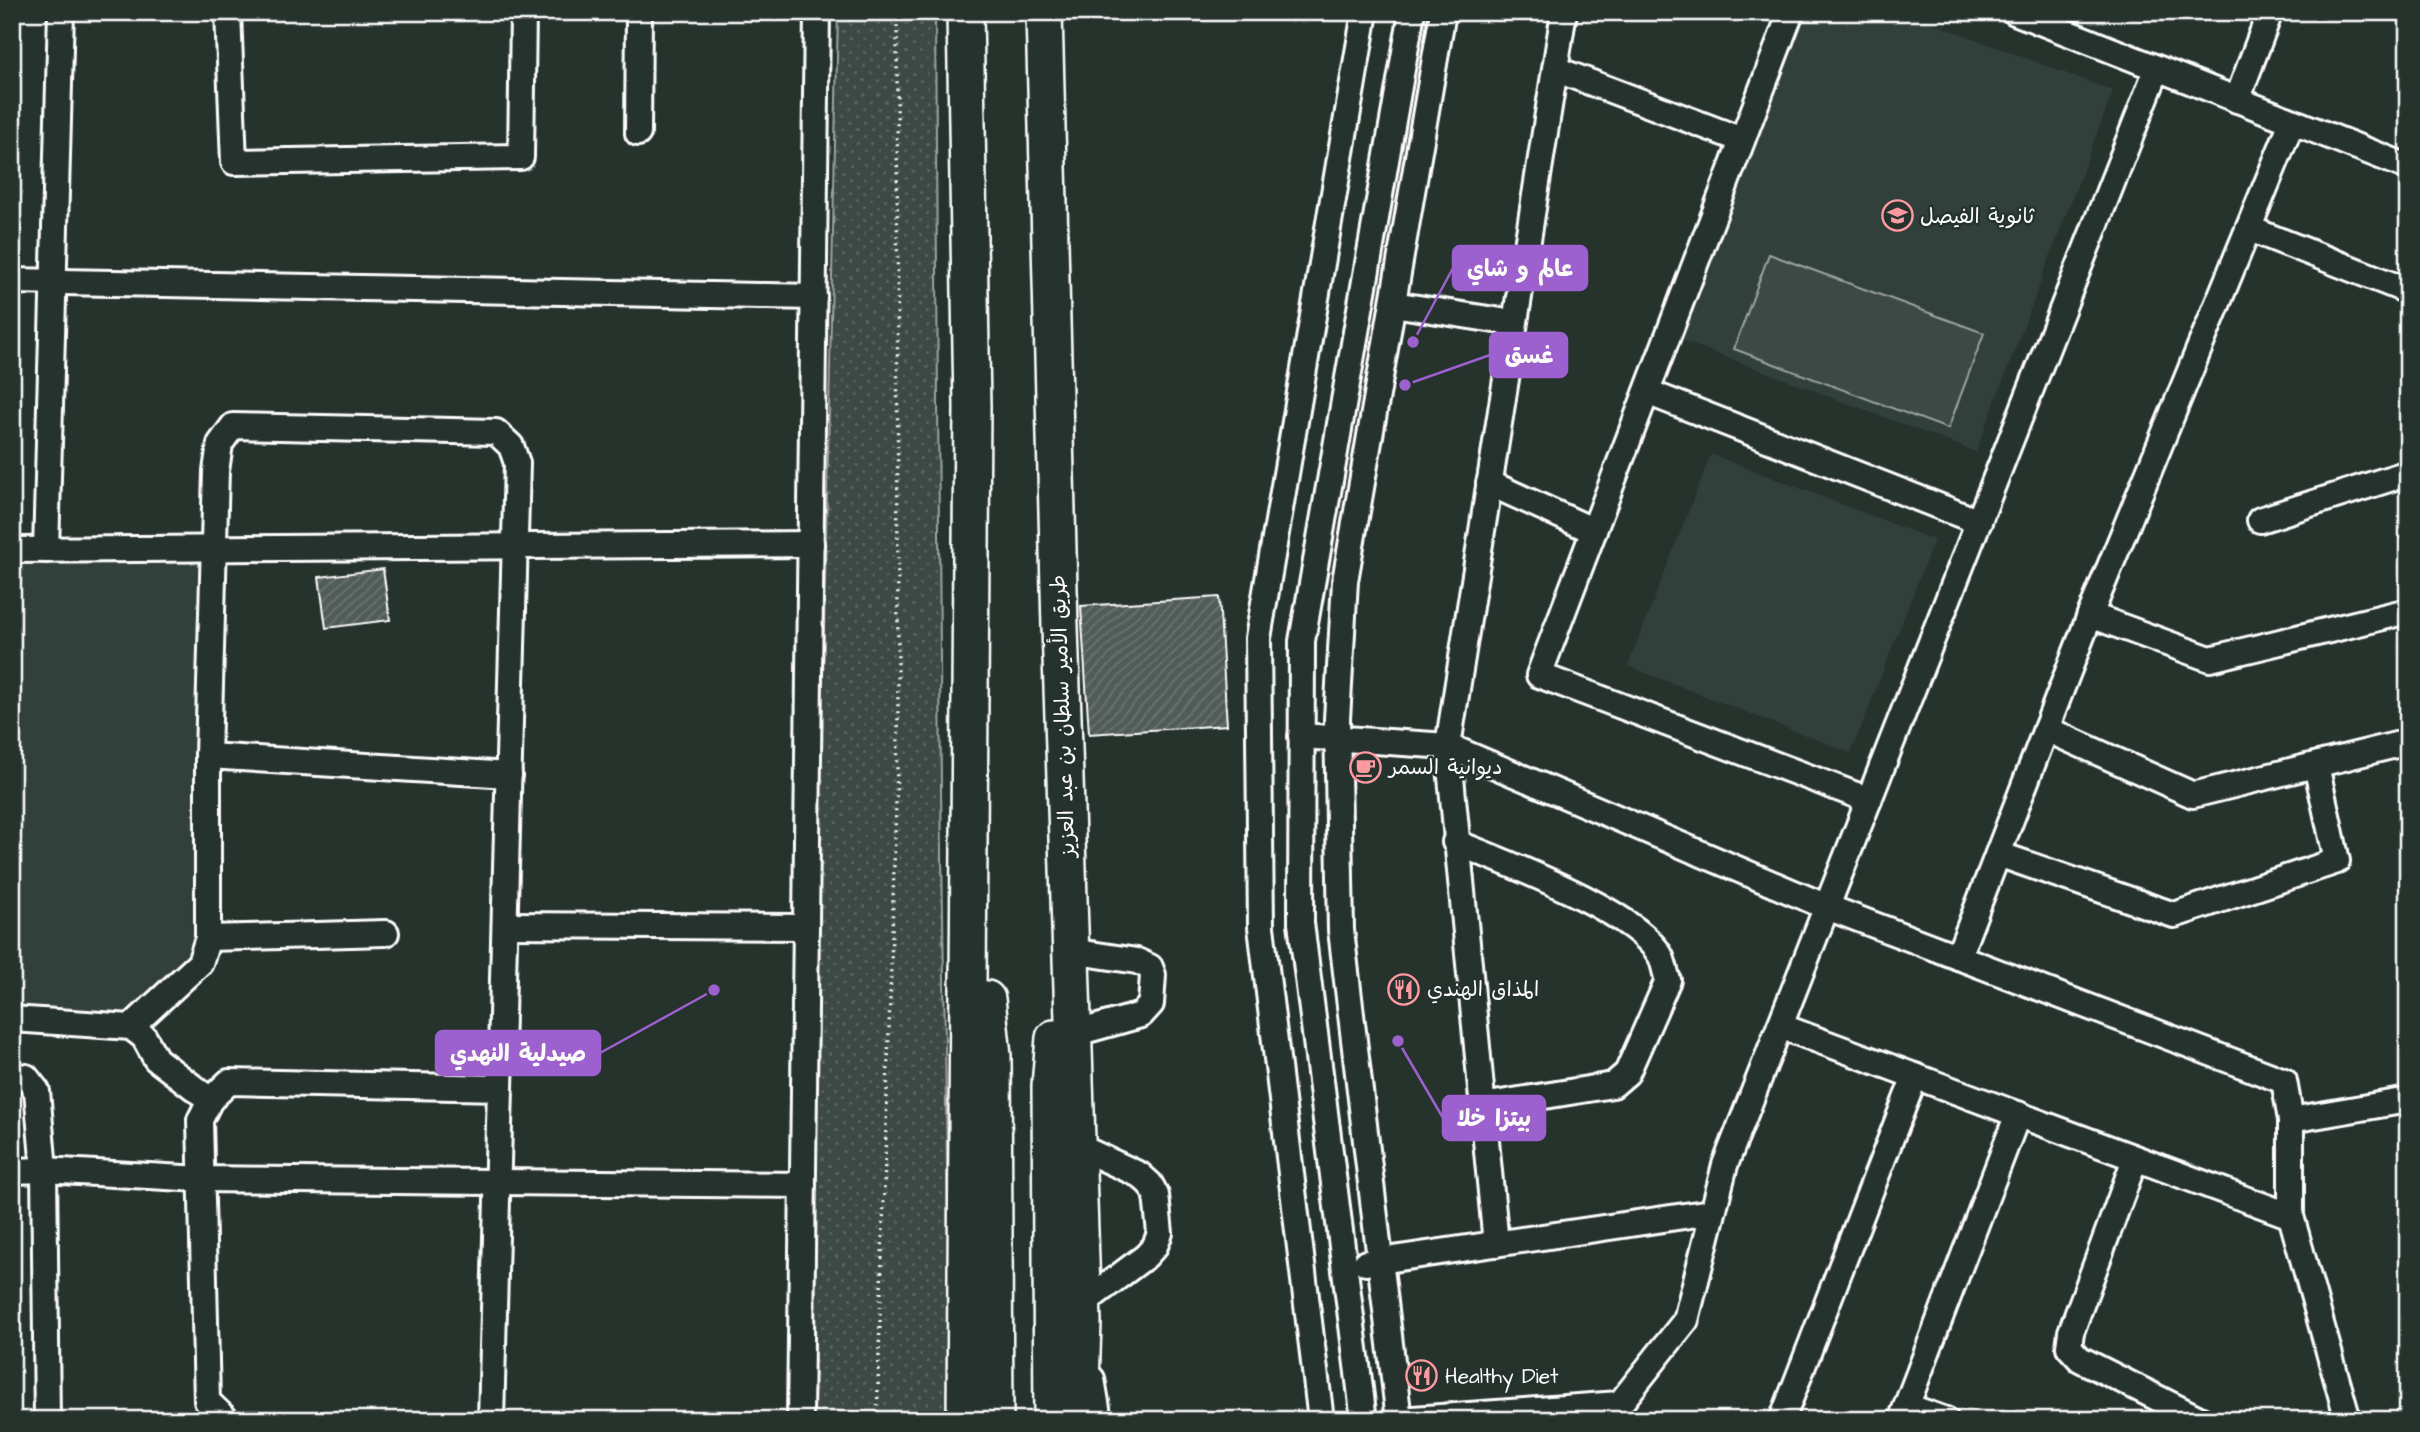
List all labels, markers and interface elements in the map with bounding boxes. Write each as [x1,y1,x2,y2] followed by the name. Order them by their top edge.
[1880,199,1914,233] school or university icon: ثانوية الفيصل
[1920,202,2035,231] place label: ثانوية الفيصل
[1453,246,1587,290] callout: عالم و شاي
[1467,253,1573,286] text: عالم و شاي
[1490,333,1567,377] callout: غسق
[1505,340,1553,372] text: غسق
[1044,574,1082,860] street label: طريق الأمير سلطان بن عبد العزيز
[1349,750,1383,784] cafe icon: ديوانية السمر
[1387,753,1502,782] place label: ديوانية السمر
[1387,972,1421,1006] restaurant icon: المذاق الهندي
[1427,975,1539,1004] place label: المذاق الهندي
[436,1031,600,1075] callout: صيدلية النهدي
[450,1038,586,1071] text: صيدلية النهدي
[1443,1096,1545,1140] callout: بيتزا خلا
[1457,1103,1531,1135] text: بيتزا خلا
[1405,1359,1439,1393] restaurant icon: Healthy Diet
[1445,1362,1559,1393] place label: Healthy Diet

